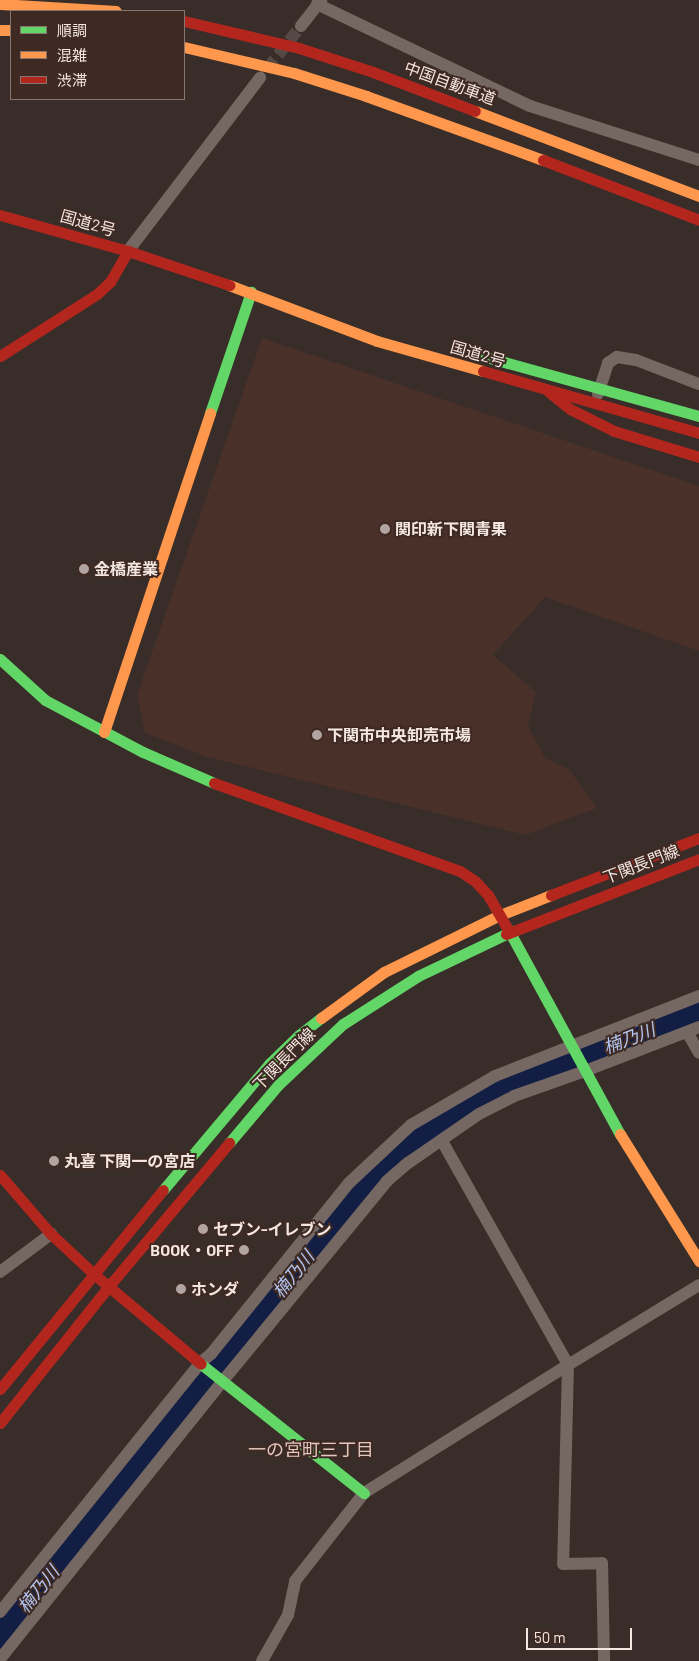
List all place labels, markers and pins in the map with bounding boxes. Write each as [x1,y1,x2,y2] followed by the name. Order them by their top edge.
[395,519,507,539] place label: 関印新下関青果
[379,523,391,535] marker: 関印新下関青果
[94,559,158,579] place label: 金橋産業
[78,563,90,575] marker: 金橋産業
[327,725,471,745] place label: 下関市中央卸売市場
[311,729,323,741] marker: 下関市中央卸売市場
[64,1151,195,1171] place label: 丸喜 下関一の宮店
[48,1155,60,1167] marker: 丸喜 下関一の宮店
[213,1219,332,1239] place label: セブン-イレブン
[197,1223,209,1235] marker: セブン-イレブン
[150,1240,234,1260] place label: BOOK・OFF
[238,1244,250,1256] marker: BOOK・OFF
[191,1279,239,1299] place label: ホンダ
[175,1283,187,1295] marker: ホンダ

